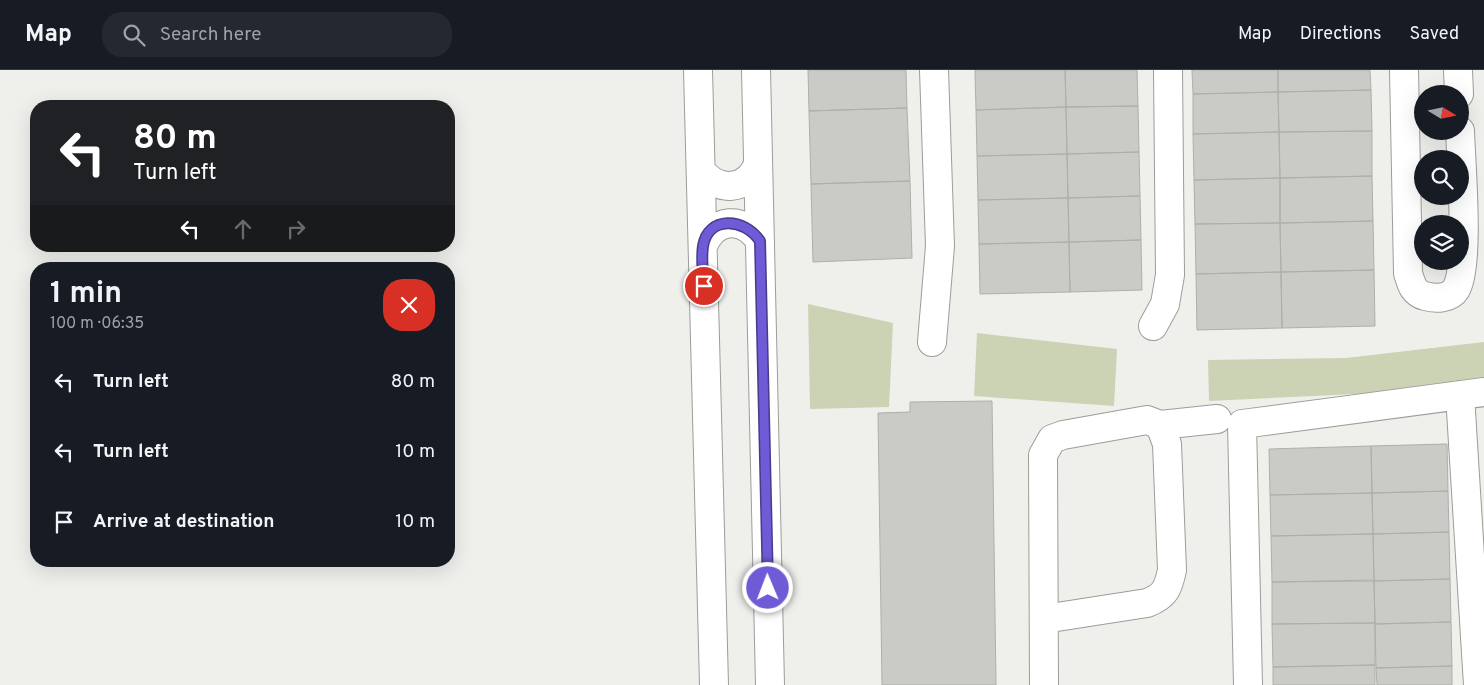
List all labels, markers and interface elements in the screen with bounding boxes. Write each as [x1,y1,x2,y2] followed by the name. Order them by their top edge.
[102,12,452,57] search box
[25,20,72,50] text: Map
[120,21,148,49] icon: search
[160,23,261,47] text: Search here
[1238,23,1272,46] text: Map
[1300,23,1382,46] text: Directions
[1410,23,1459,46] text: Saved
[1414,85,1469,140] north arrow
[1414,85,1469,270] map controls
[133,117,217,161] text: 80 m
[50,120,115,185] icon: left
[1414,150,1469,205] button: search
[133,160,216,187] text: Turn left
[176,215,204,243] icon: left
[229,215,257,243] icon: ahead
[282,215,310,243] icon: right
[1414,215,1469,270] button: layers
[683,265,725,307] pin
[690,272,718,300] icon: arrive
[50,276,122,313] text: 1 min
[383,279,435,331] button: close
[50,314,144,334] text: 100 m · 06:35
[50,368,78,396] icon: left
[93,370,169,394] text: Turn left
[391,370,435,394] text: 80 m
[50,438,78,466] icon: left
[93,440,169,464] text: Turn left
[395,440,435,464] text: 10 m
[50,508,78,536] icon: arrive
[93,510,274,534] text: Arrive at destination
[395,510,435,534] text: 10 m
[741,561,793,613] position arrow

